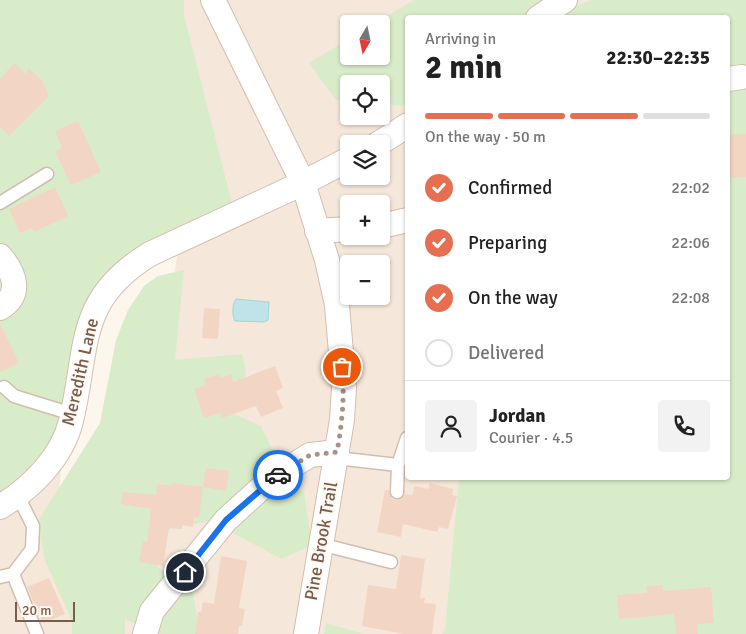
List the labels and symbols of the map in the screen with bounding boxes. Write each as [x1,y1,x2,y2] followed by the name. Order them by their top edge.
[340,15,390,65] north arrow
[57,316,103,428] street label: Meredith Lane
[321,346,363,388] pin
[253,450,303,500] courier
[300,480,342,602] street label: Pine Brook Trail
[164,551,206,593] pin
[15,599,75,622] scale bar

